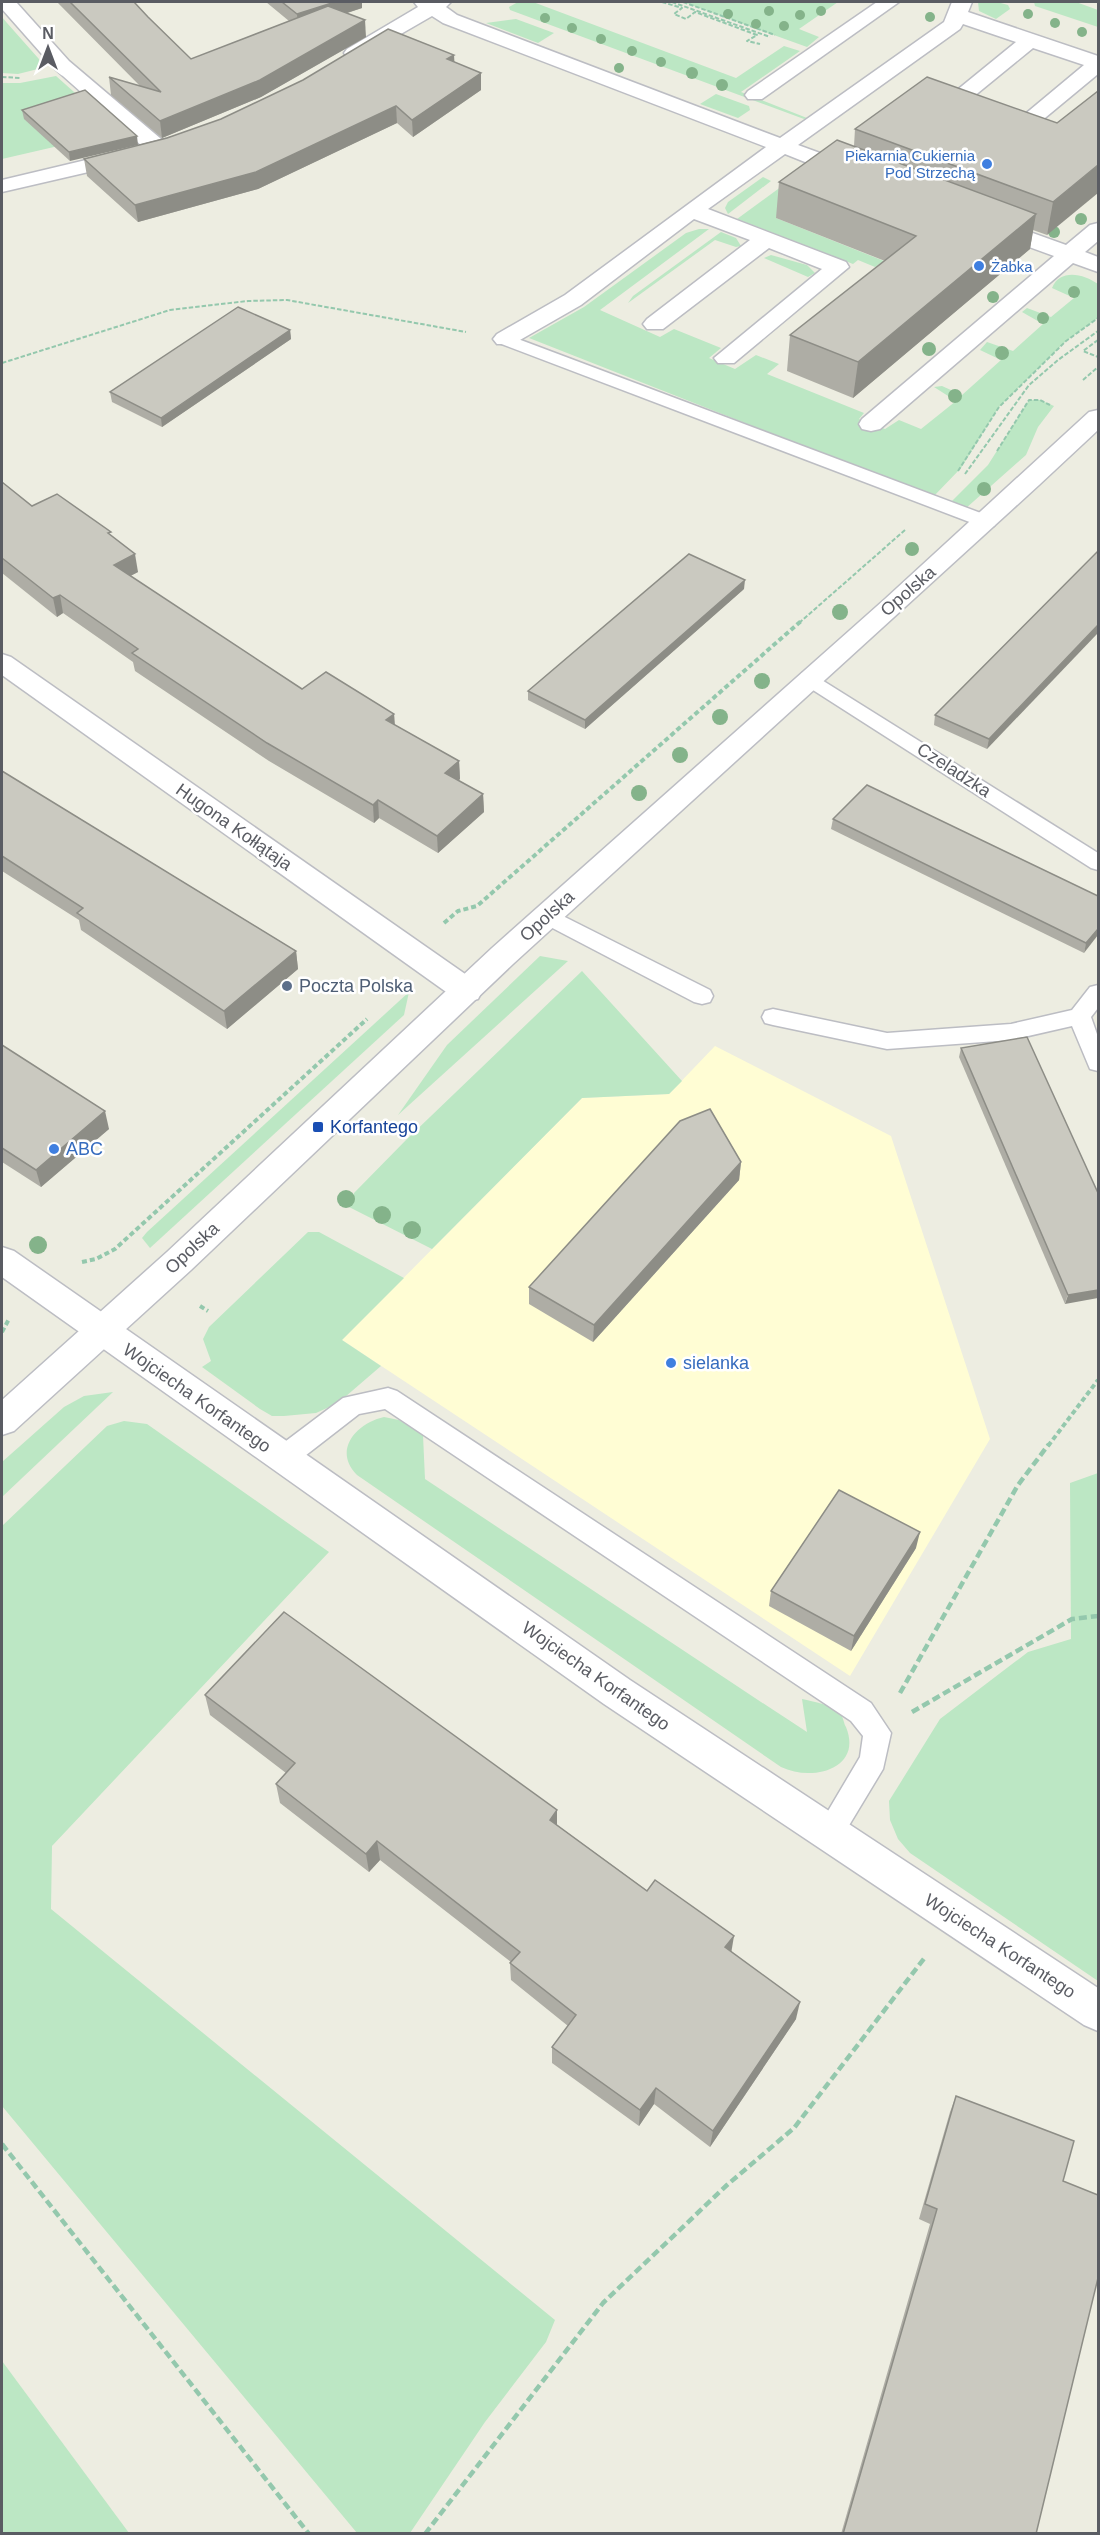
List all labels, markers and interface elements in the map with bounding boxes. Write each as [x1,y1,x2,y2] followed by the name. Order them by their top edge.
[18,18,78,78] north arrow
[42,25,54,42] text: N
[845,147,976,181] place label: Piekarnia Cukiernia Pod Strzechą
[980,157,994,171] marker: Piekarnia Cukiernia Pod Strzechą
[991,258,1033,275] place label: Żabka
[972,259,986,273] marker: Żabka
[877,561,940,620] street label: Opolska
[913,739,996,802] street label: Czeladzka
[172,779,297,875] street label: Hugona Kołłątaja
[516,886,579,946] street label: Opolska
[299,976,414,996] place label: Poczta Polska
[280,979,294,993] marker: Poczta Polska
[330,1117,418,1137] place label: Korfantego
[311,1120,325,1134] marker: Korfantego
[66,1139,103,1159] place label: ABC
[47,1142,61,1156] marker: ABC
[161,1217,224,1278] street label: Opolska
[119,1339,275,1457] street label: Wojciecha Korfantego
[683,1353,750,1373] place label: sielanka
[664,1356,678,1370] marker: sielanka
[518,1617,674,1735] street label: Wojciecha Korfantego
[921,1890,1079,2002] street label: Wojciecha Korfantego

